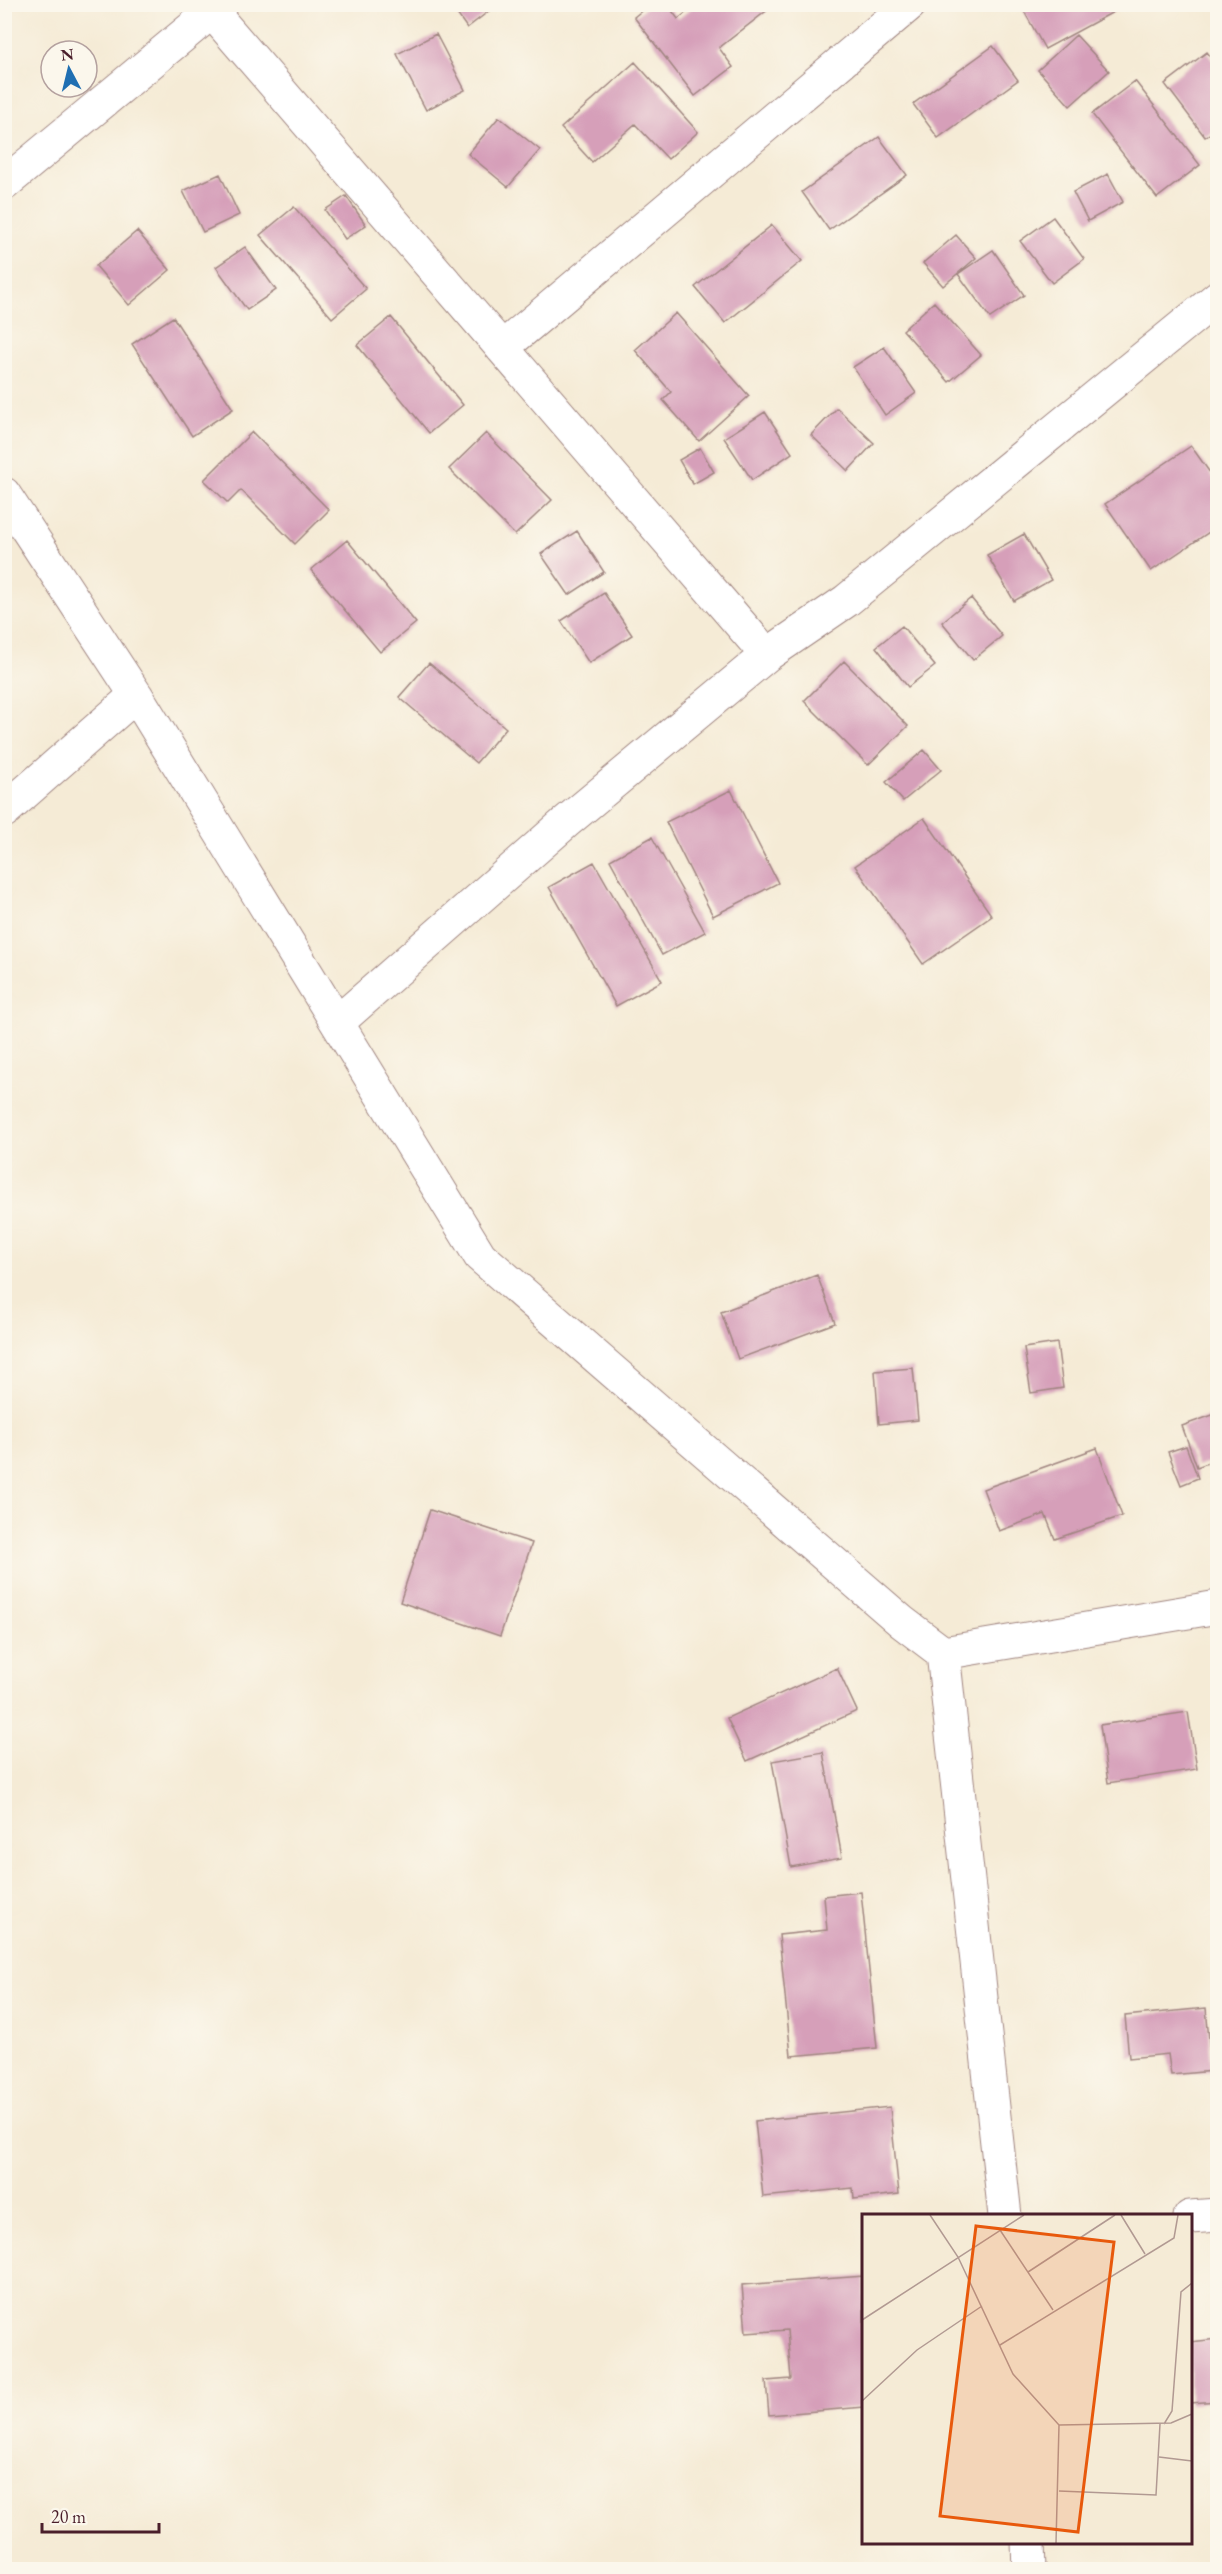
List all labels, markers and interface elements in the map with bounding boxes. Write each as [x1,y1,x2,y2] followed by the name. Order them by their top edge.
[39,39,99,99] north arrow
[60,43,75,66] text: N
[862,2214,1192,2544] inset map
[42,2496,159,2534] scale bar
[51,2505,86,2528] text: 20 m

